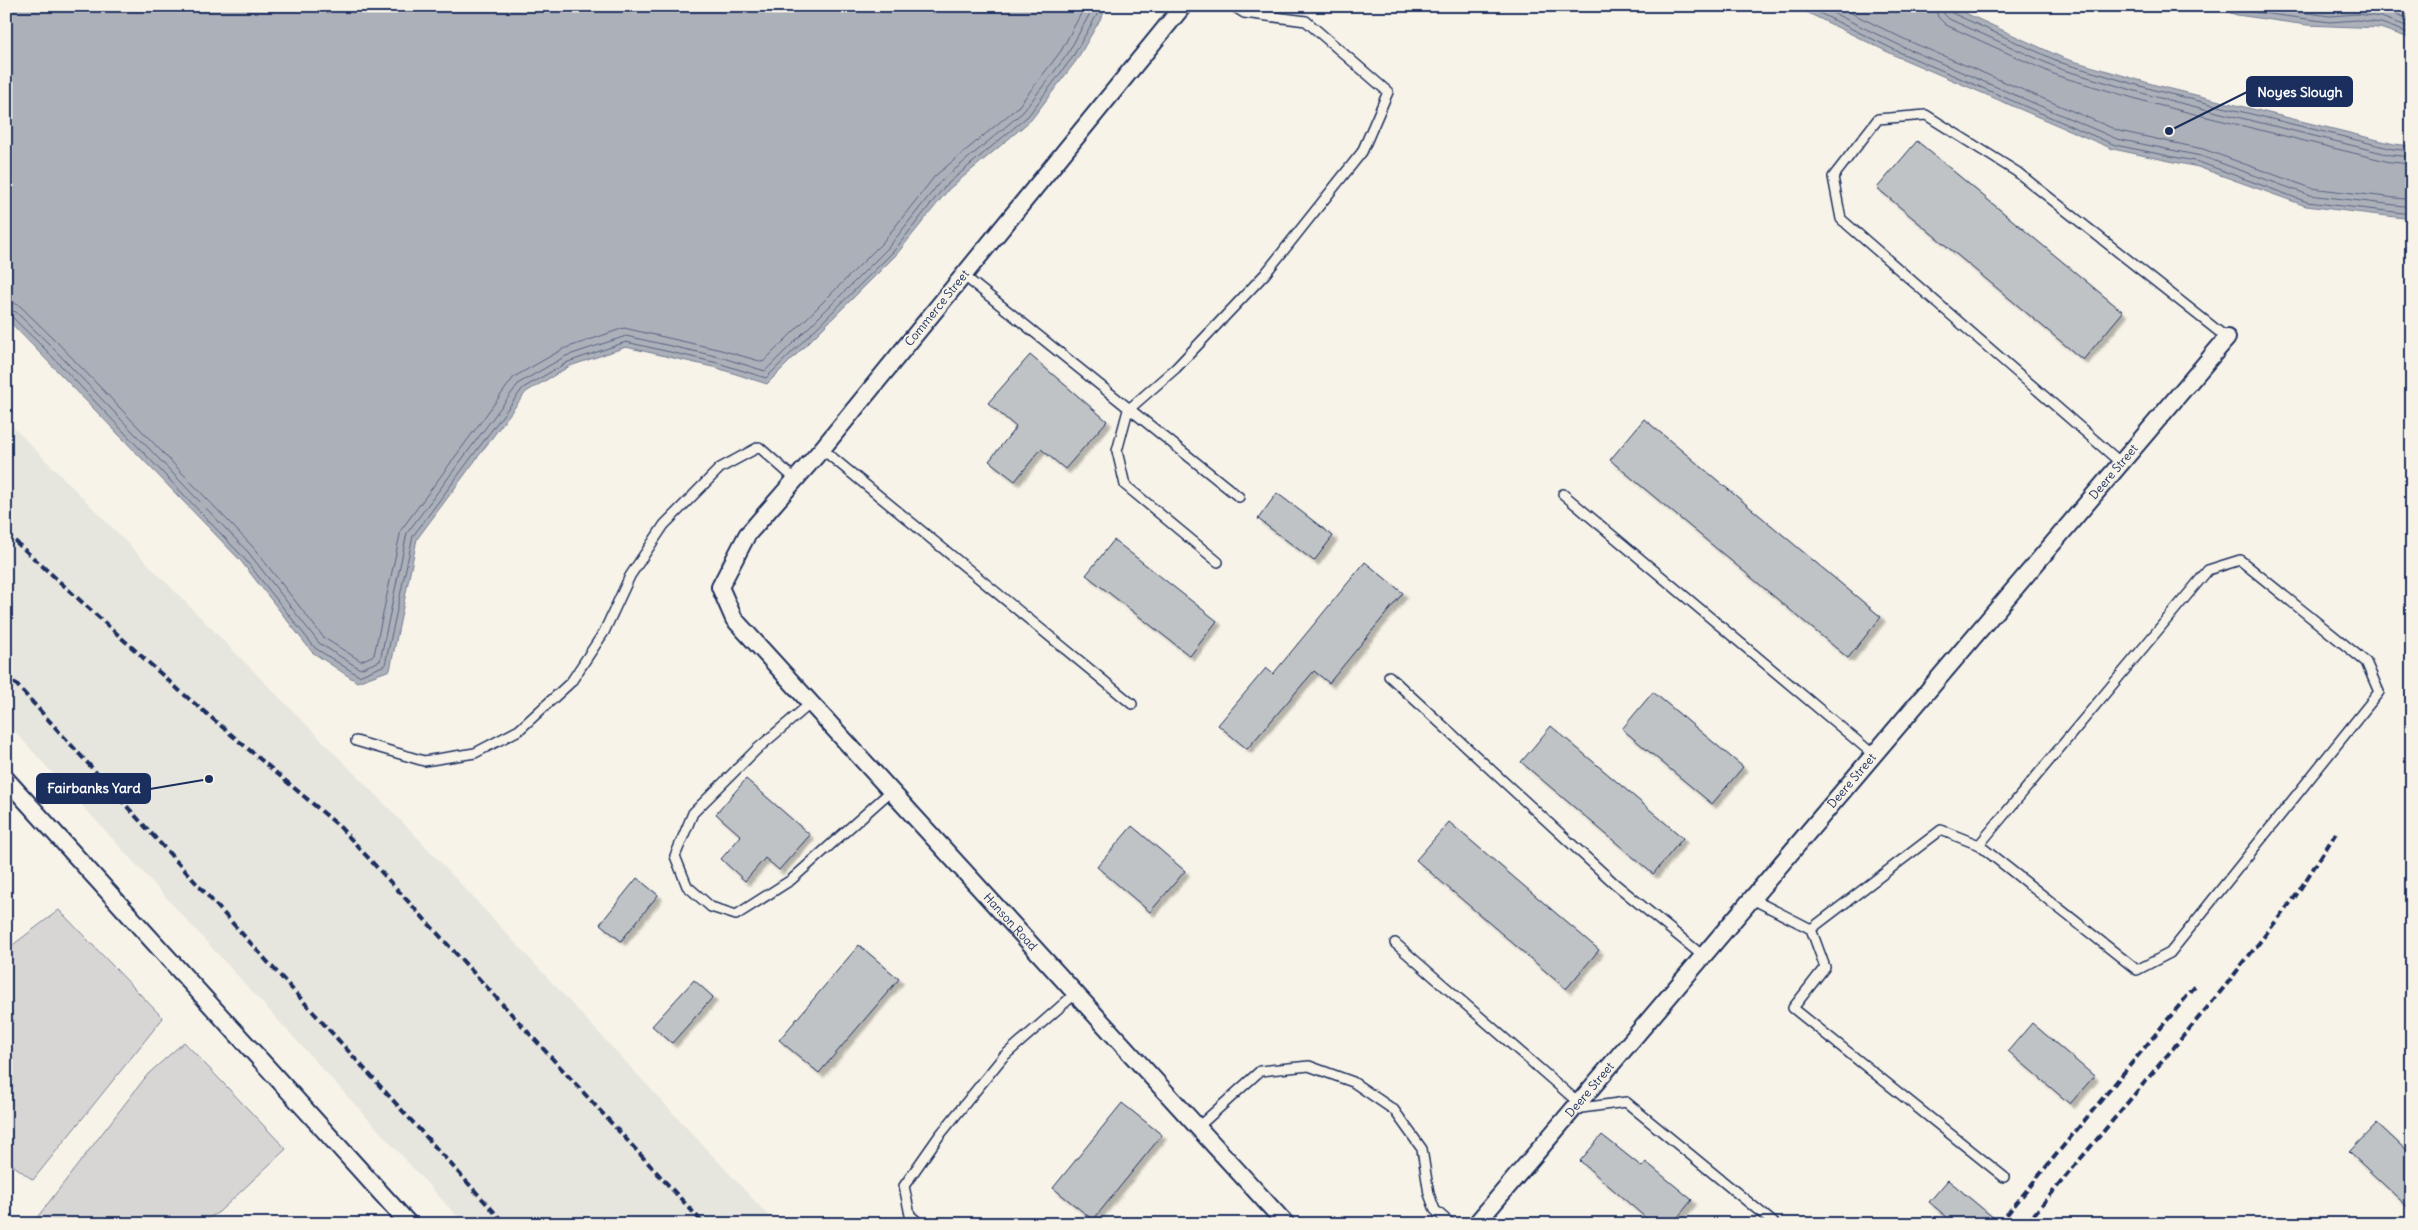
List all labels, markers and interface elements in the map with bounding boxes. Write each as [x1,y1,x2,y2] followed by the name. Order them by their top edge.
[2247,77,2352,106] callout: Noyes Slough
[2257,83,2343,101] text: Noyes Slough
[901,266,972,349] street label: Commerce Street
[2086,441,2141,502] street label: Deere Street
[1824,750,1879,811] street label: Deere Street
[37,774,150,803] callout: Fairbanks Yard
[47,779,141,797] text: Fairbanks Yard
[981,890,1041,953] street label: Hanson Road
[1562,1059,1617,1120] street label: Deere Street

